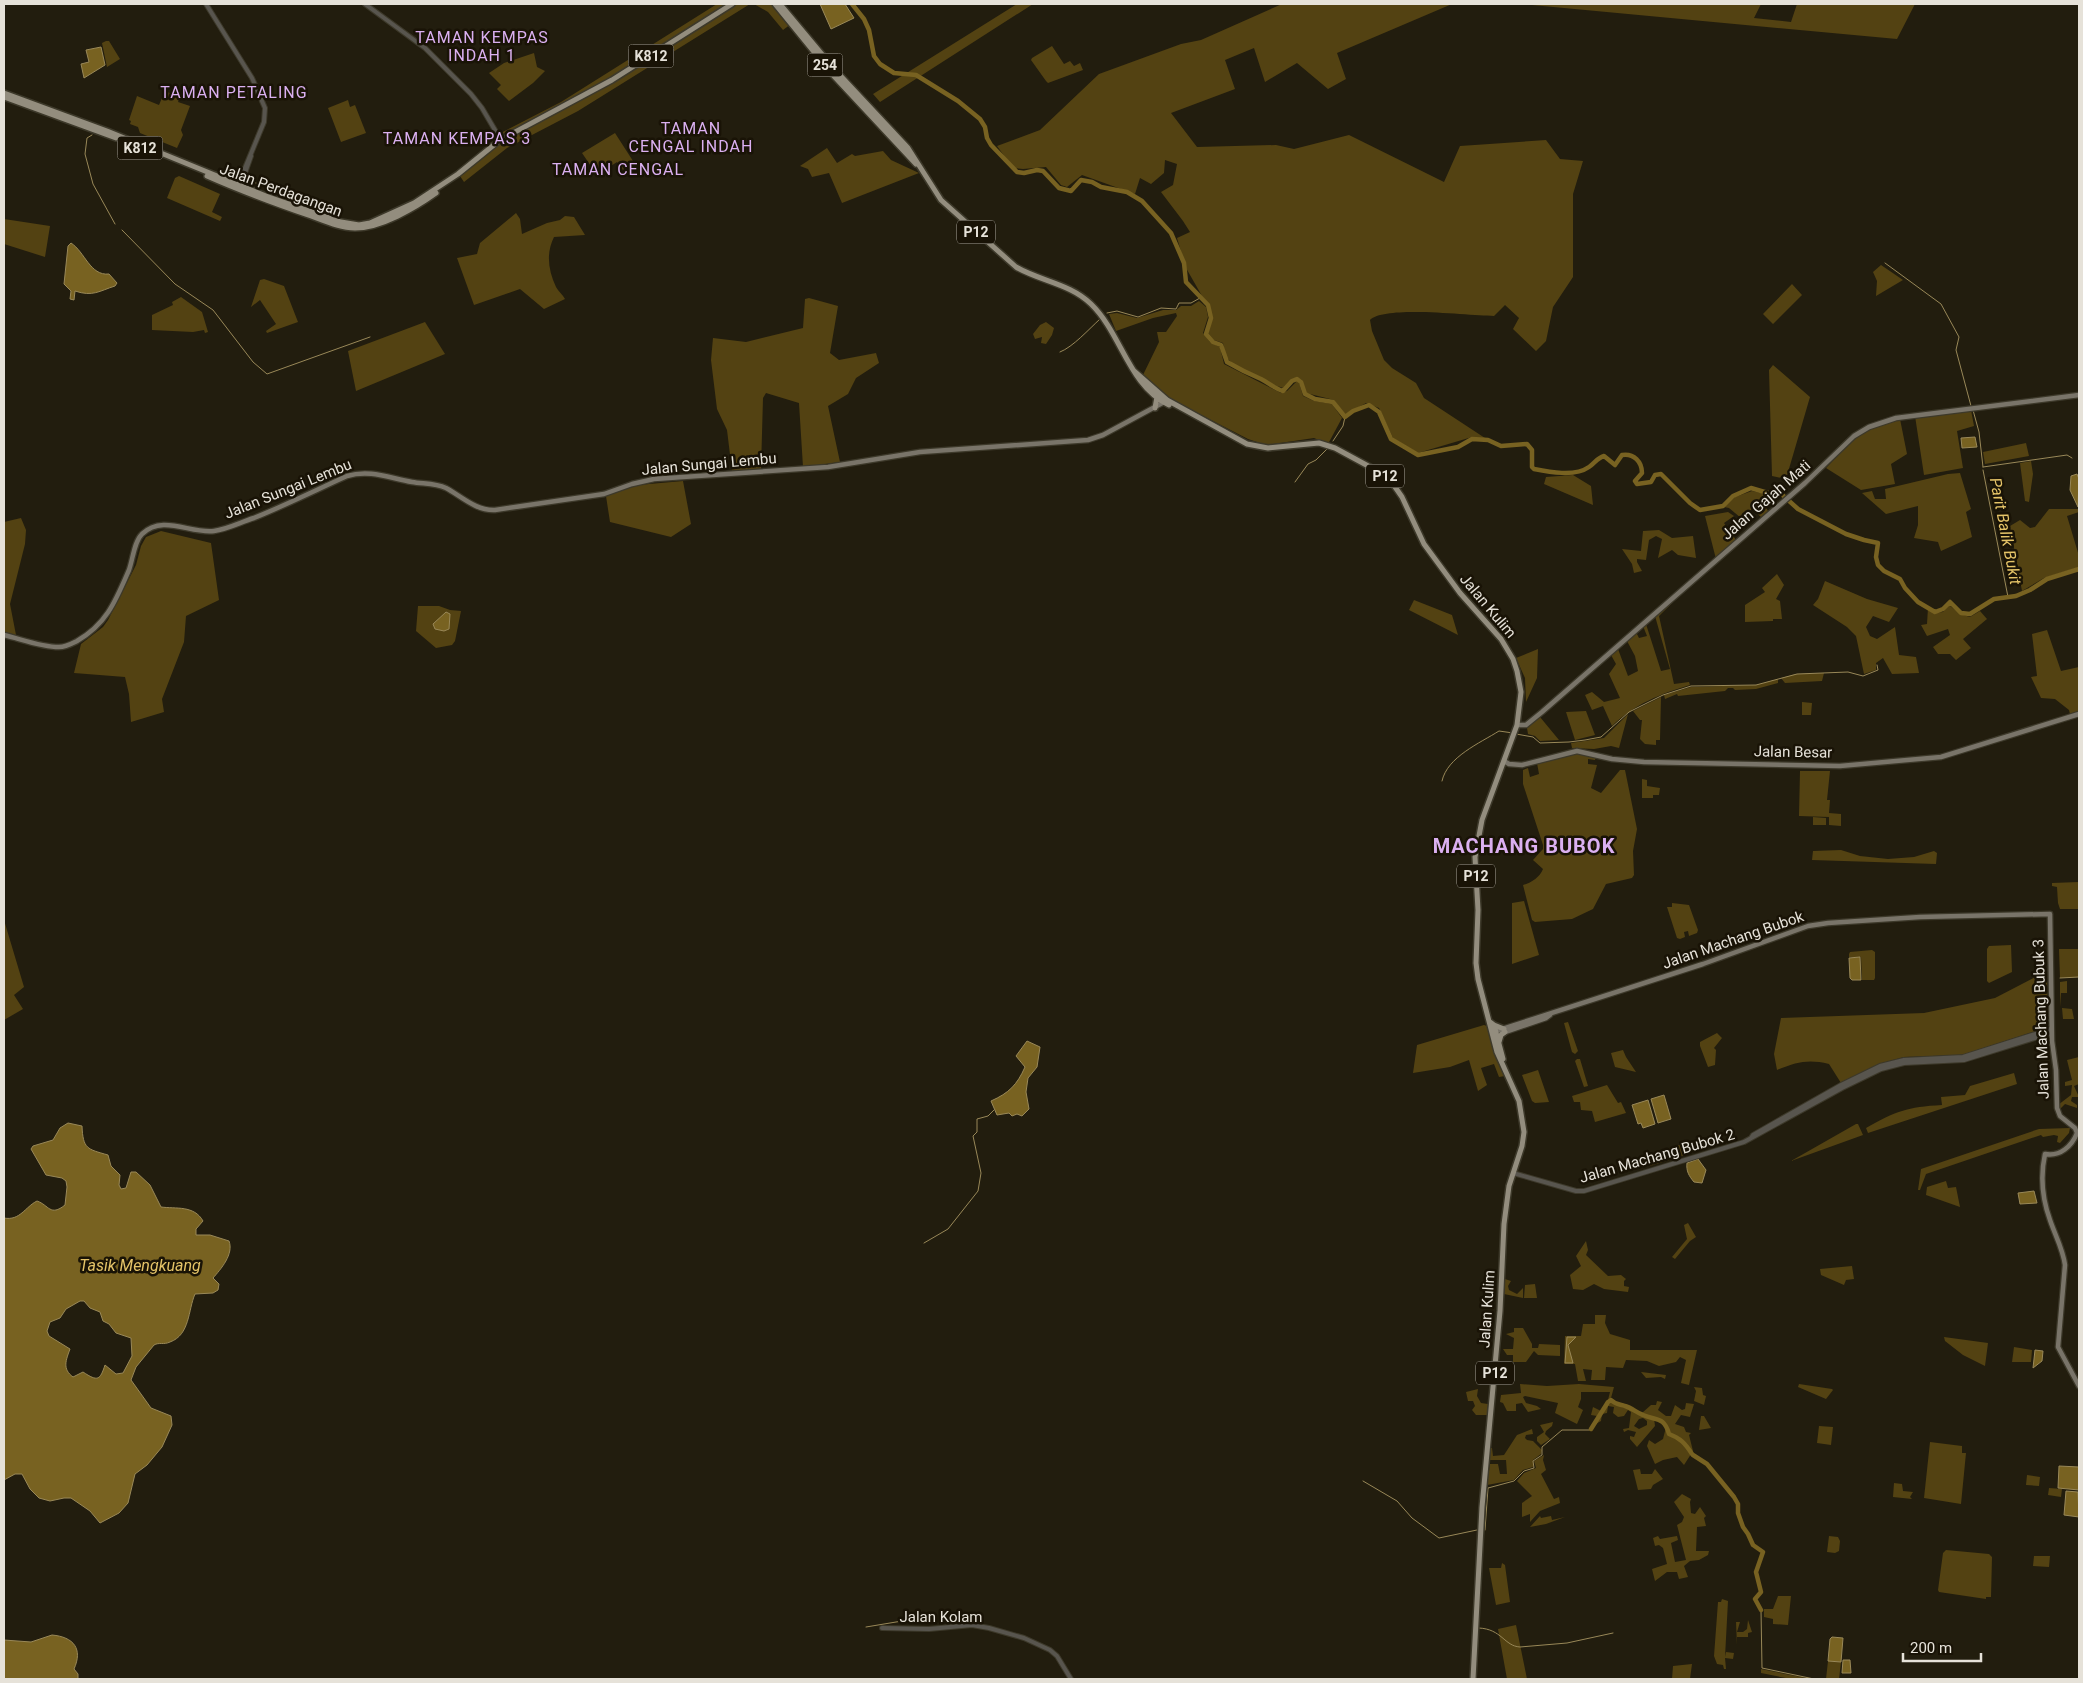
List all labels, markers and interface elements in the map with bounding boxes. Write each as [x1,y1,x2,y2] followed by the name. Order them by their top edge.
[415,28,549,65] district label: TAMAN KEMPAS INDAH 1
[628,44,674,68] road number: K812
[808,54,842,76] road number: 254
[160,83,308,102] district label: TAMAN PETALING
[629,119,753,156] district label: TAMAN CENGAL INDAH
[383,129,531,148] district label: TAMAN KEMPAS 3
[118,136,162,160] road number: K812
[217,160,345,220] street label: Jalan Perdagangan
[552,160,684,179] district label: TAMAN CENGAL
[957,220,995,243] road number: P12
[641,449,777,479] street label: Jalan Sungai Lembu
[222,455,354,523] street label: Jalan Sungai Lembu
[1718,456,1814,544] street label: Jalan Gajah Mati
[1366,464,1404,488] road number: P12
[1986,476,2025,587] water label: Parit Balik Bukit
[1456,570,1520,642] street label: Jalan Kulim
[1754,742,1832,762] street label: Jalan Besar
[1433,834,1615,858] district label: MACHANG BUBOK
[1457,864,1495,888] road number: P12
[1660,907,1806,973] street label: Jalan Machang Bubok
[2029,939,2053,1099] street label: Jalan Machang Bubuk 3
[1577,1125,1737,1187] street label: Jalan Machang Bubok 2
[79,1256,201,1275] water label: Tasik Mengkuang
[1475,1269,1499,1349] street label: Jalan Kulim
[1476,1362,1514,1385] road number: P12
[900,1608,982,1626] street label: Jalan Kolam
[1903,1630,1980,1662] scale bar
[1910,1639,1952,1657] text: 200 m

